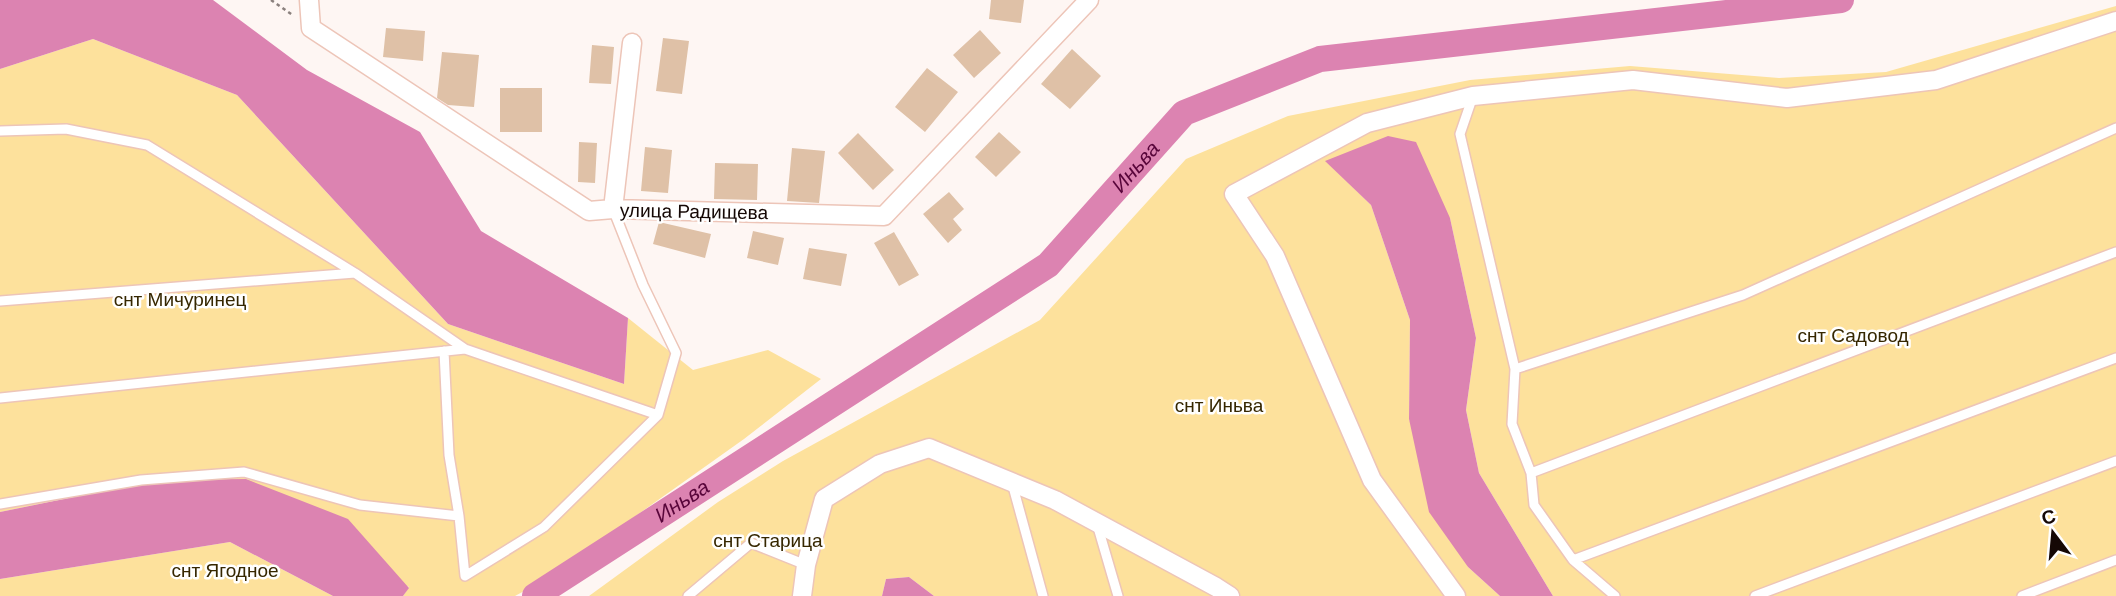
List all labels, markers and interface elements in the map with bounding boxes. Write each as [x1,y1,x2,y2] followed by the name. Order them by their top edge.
[1107,137,1164,197] water label: Иньва
[620,200,769,223] street label: улица Радищева
[114,289,246,310] park label: снт Мичуринец
[1797,325,1909,346] park label: снт Садовод
[1175,395,1264,416] park label: снт Иньва
[650,475,713,527] water label: Иньва
[2018,498,2088,568] north arrow
[2039,505,2058,529] text: С
[713,530,823,551] park label: снт Старица
[171,560,279,581] park label: снт Ягодное

